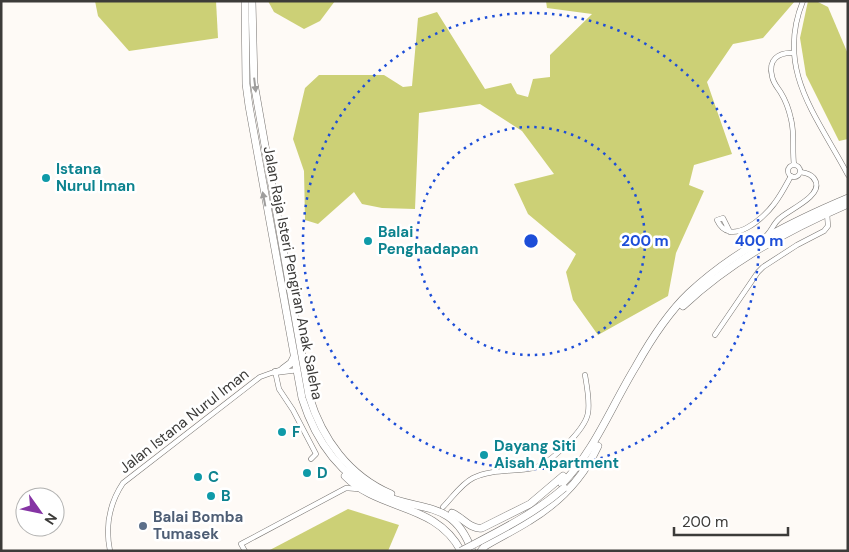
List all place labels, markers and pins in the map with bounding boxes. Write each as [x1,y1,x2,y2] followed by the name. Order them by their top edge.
[56,159,135,196] place label: Istana Nurul Iman
[40,172,52,184] marker: Istana Nurul Iman
[378,222,479,259] place label: Balai Penghadapan
[522,232,540,250] centre of rings
[362,235,374,247] marker: Balai Penghadapan
[292,422,300,442] place label: F
[276,426,288,438] marker: F
[494,436,619,473] place label: Dayang Siti Aisah Apartment
[478,449,490,461] marker: Dayang Siti Aisah Apartment
[317,463,328,483] place label: D
[208,467,219,487] place label: C
[301,467,313,479] marker: D
[192,471,204,483] marker: C
[221,486,231,506] place label: B
[205,490,217,502] marker: B
[153,507,243,544] place label: Balai Bomba Tumasek
[137,520,149,532] marker: Balai Bomba Tumasek

